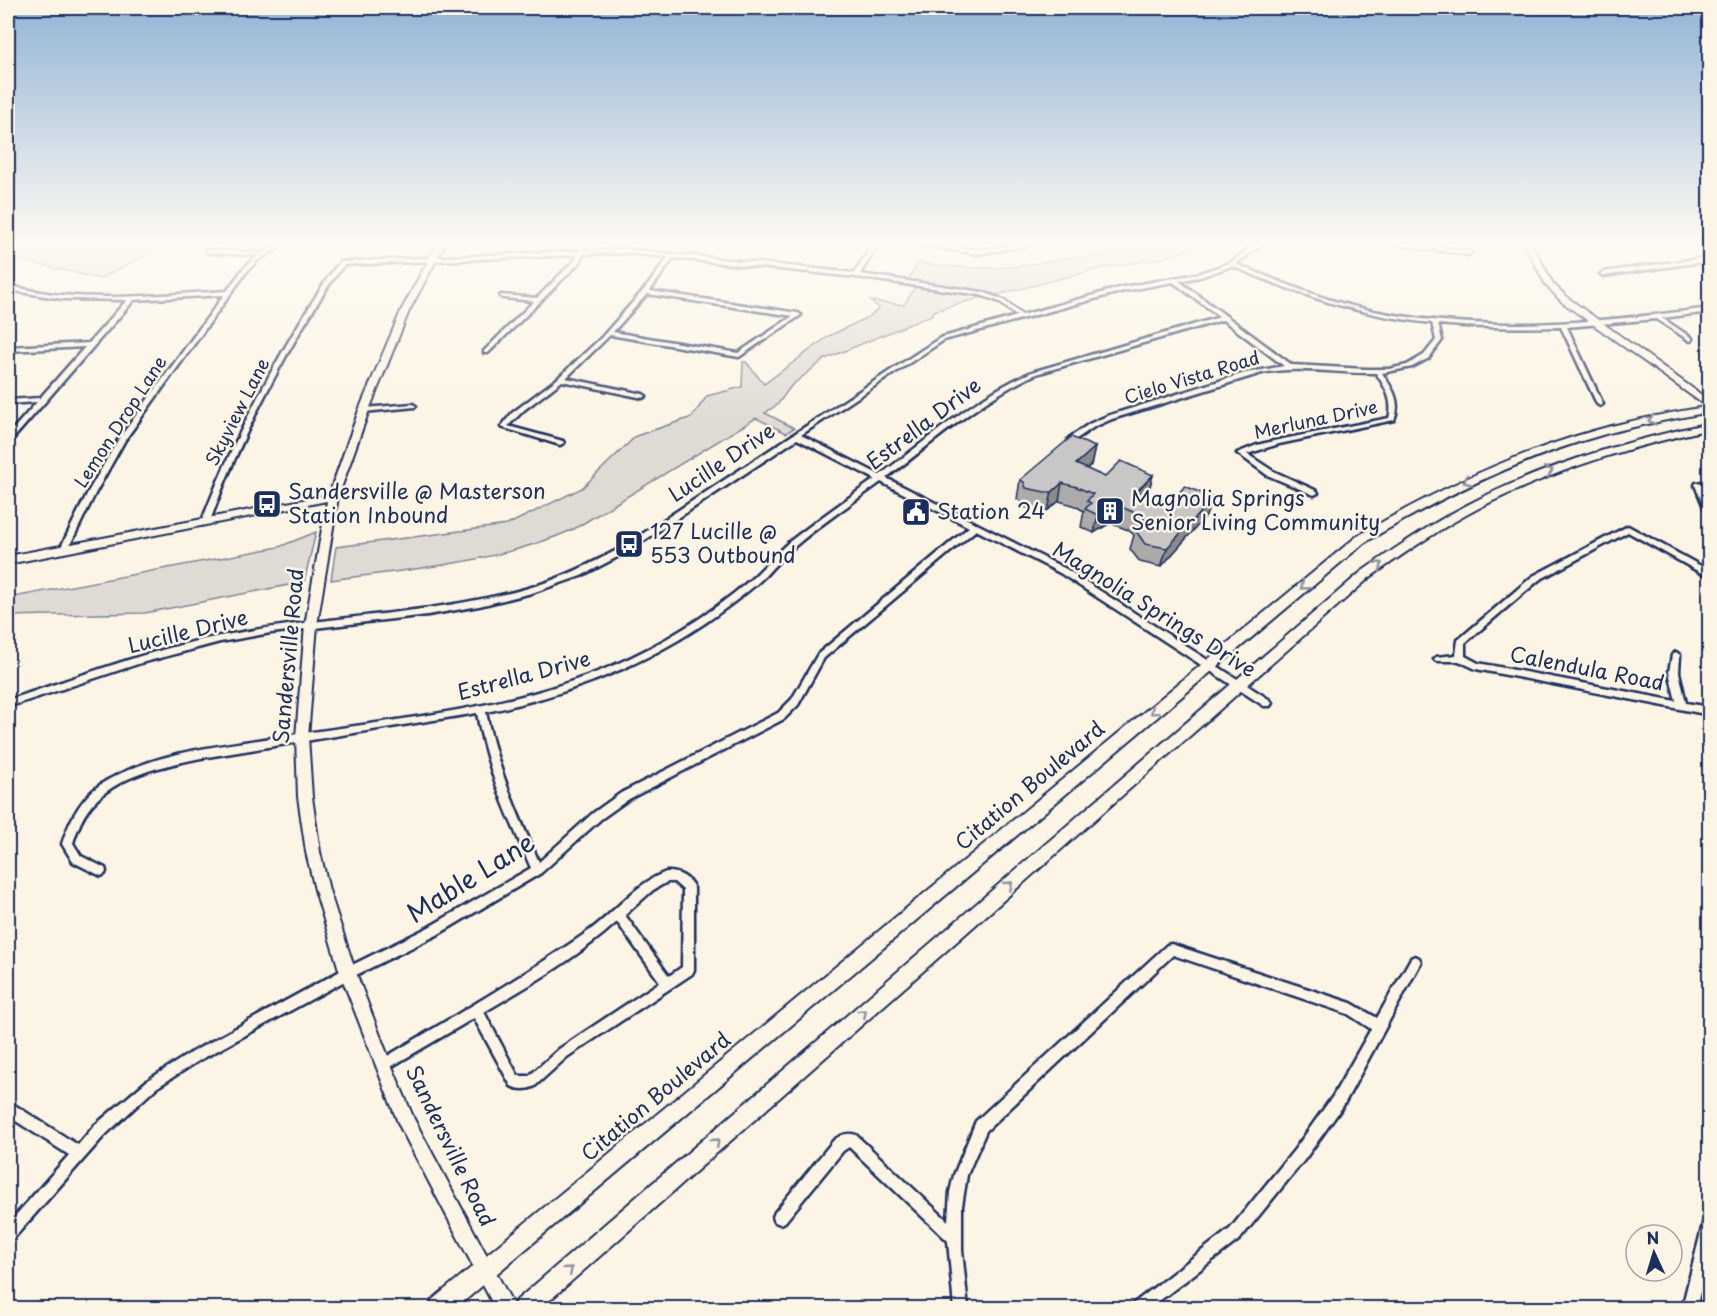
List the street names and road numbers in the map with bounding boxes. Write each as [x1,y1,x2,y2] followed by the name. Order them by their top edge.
[1121,343,1262,410] street label: Cielo Vista Road
[67,350,173,492] street label: Lemon Drop Lane
[198,353,275,470] street label: Skyview Lane
[859,369,987,476] street label: Estrella Drive
[1251,392,1380,445] street label: Merluna Drive
[661,414,781,509] street label: Lucille Drive
[1047,533,1263,684] street label: Magnolia Springs Drive
[263,567,311,745] street label: Sandersville Road
[124,600,251,660] street label: Lucille Drive
[1507,636,1667,698] street label: Calendula Road
[453,641,594,707] street label: Estrella Drive
[947,712,1111,857] street label: Citation Boulevard
[399,822,542,932] street label: Mable Lane
[573,1023,737,1168] street label: Citation Boulevard
[399,1059,505,1231] street label: Sandersville Road

